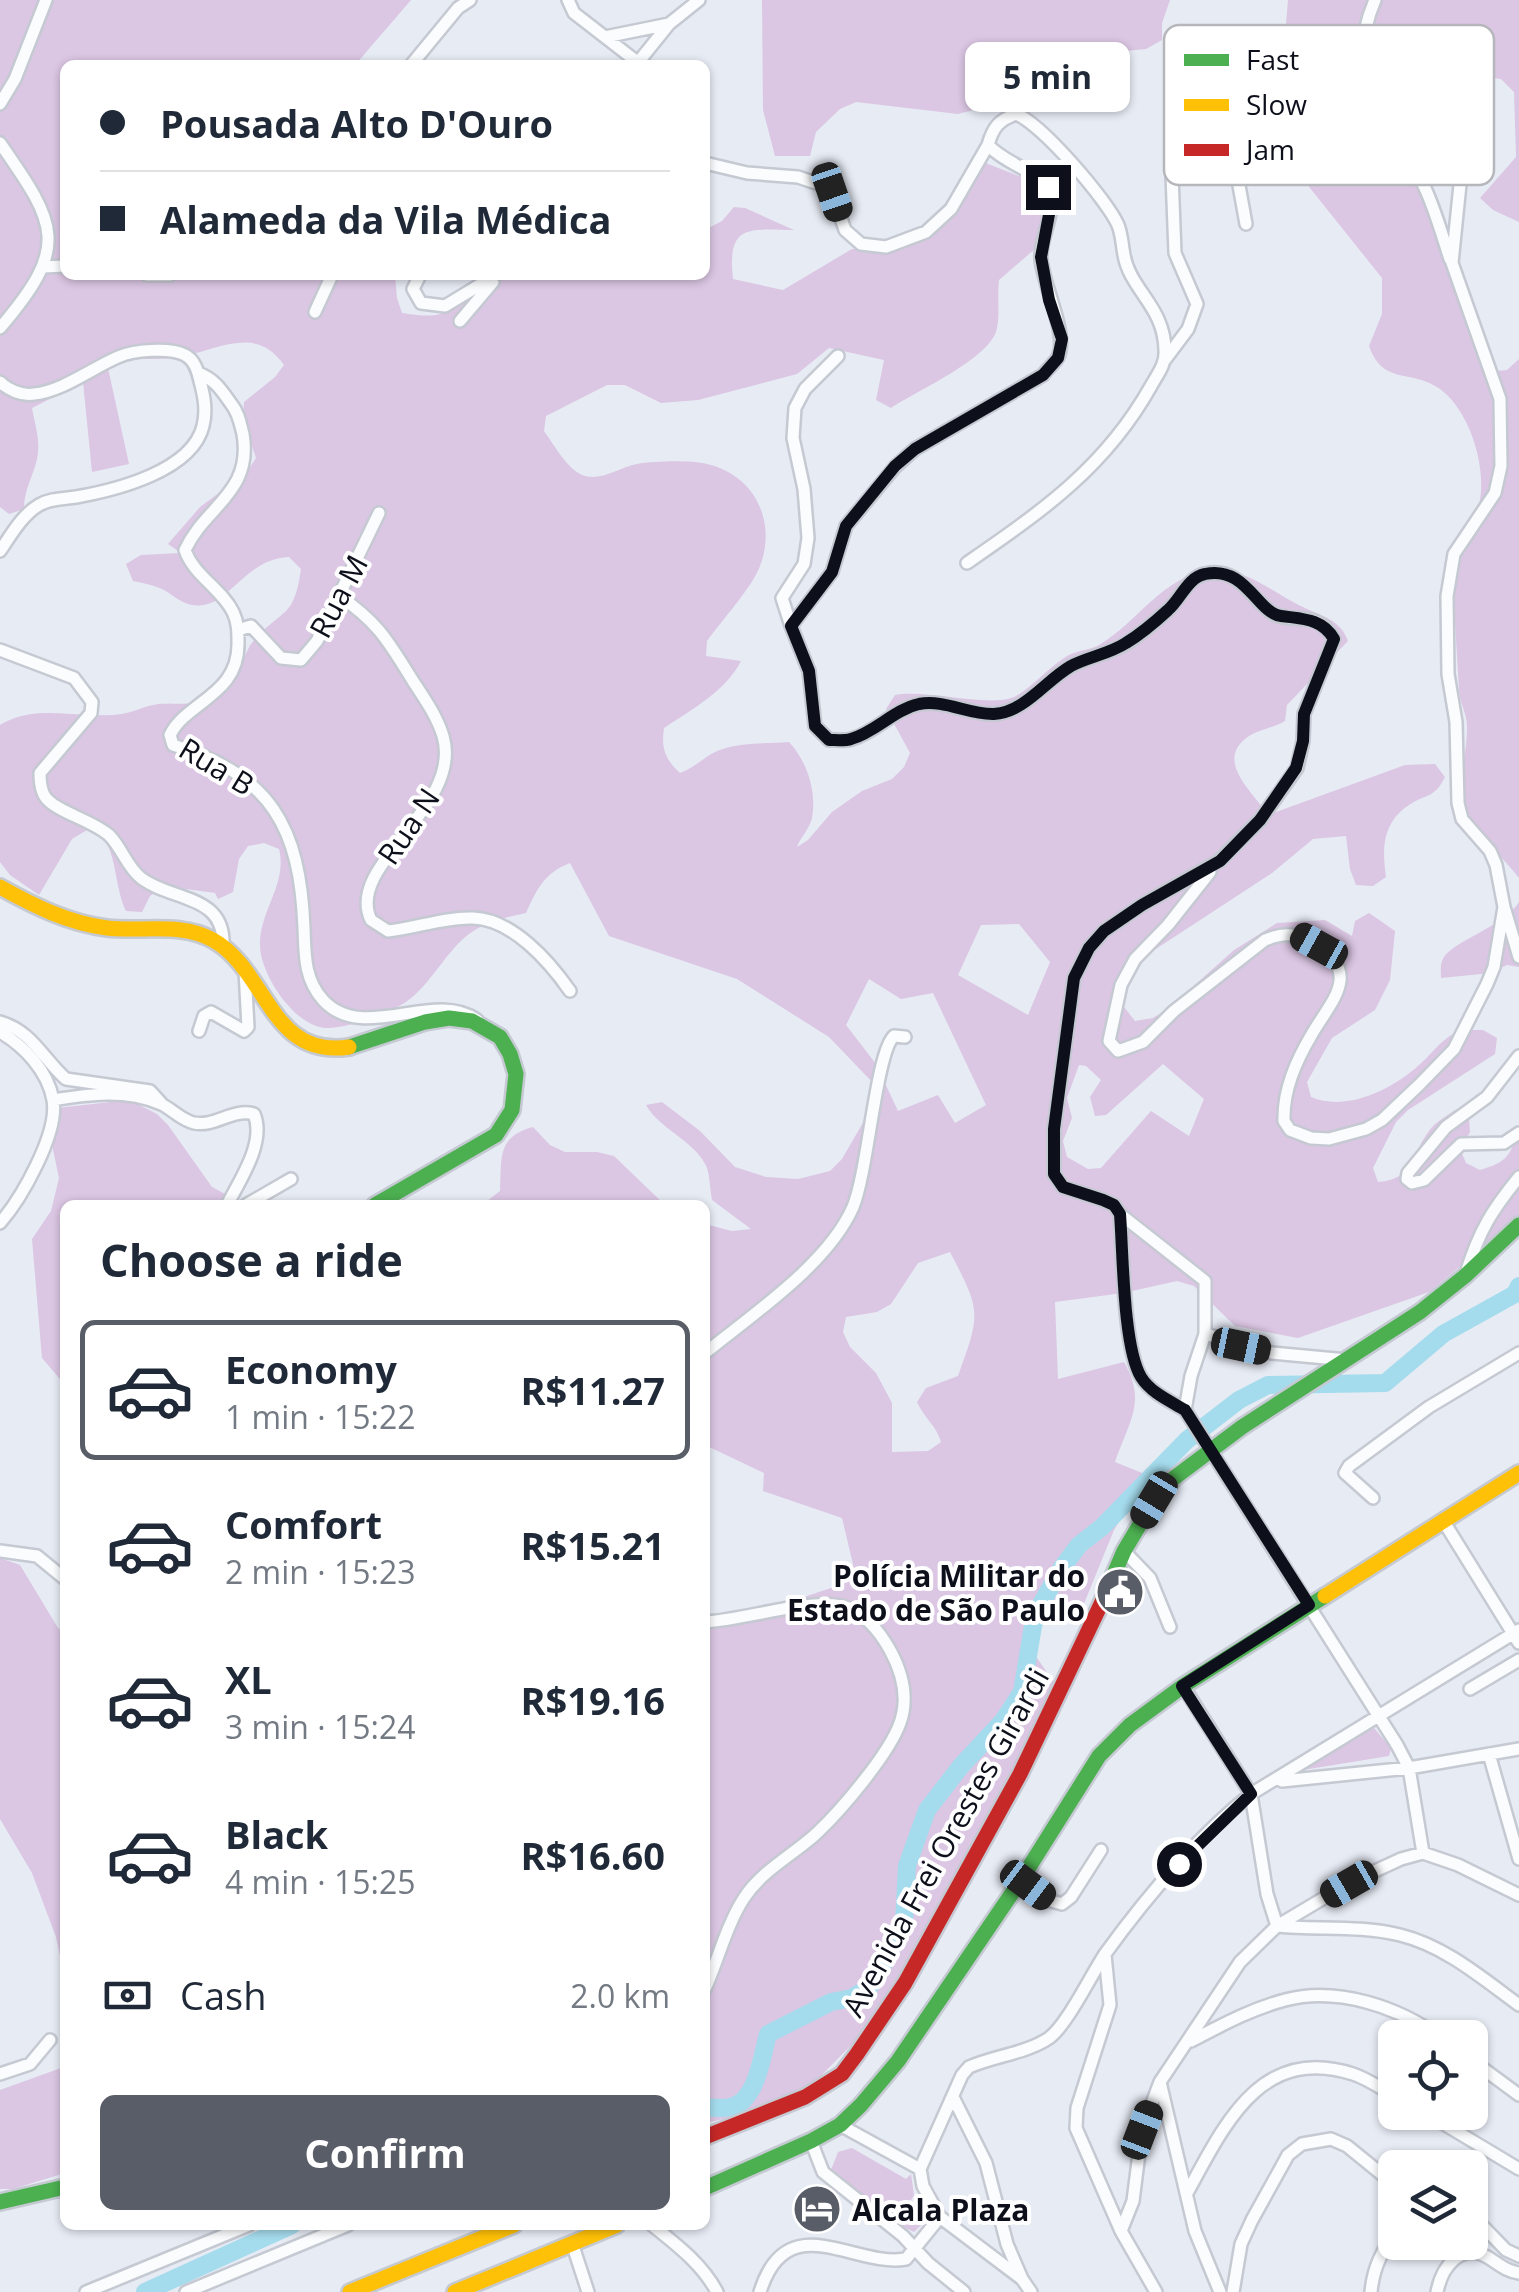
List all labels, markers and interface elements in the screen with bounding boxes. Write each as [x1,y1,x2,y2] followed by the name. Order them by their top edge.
[1164,25,1494,185] legend
[1246,40,1299,78] text: Fast
[966,42,1130,112] callout: 5 min
[1003,55,1092,98] text: 5 min
[1246,85,1307,123] text: Slow
[160,97,553,149] text: Pousada Alto D'Ouro
[1243,130,1295,168] text: Jam
[808,159,856,225] car
[1026,165,1071,210] route end
[160,193,611,245] text: Alameda da Vila Médica
[299,547,377,645] street label: Rua M
[172,728,262,804] street label: Rua B
[368,780,448,872] street label: Rua N
[1285,918,1353,974] car
[100,1229,403,1290] text: Choose a ride
[1209,1325,1273,1367] car
[225,1343,397,1395] text: Economy
[105,1345,195,1435] icon: car
[520,1364,665,1416] text: R$11.27
[225,1395,416,1438] text: 1 min · 15:22
[1126,1467,1182,1533] car
[225,1498,382,1550] text: Comfort
[105,1500,195,1590] icon: car
[520,1519,665,1571] text: R$15.21
[225,1550,416,1593] text: 2 min · 15:23
[787,1555,1085,1630] place label: Polícia Militar do Estado de São Paulo
[1094,1566,1146,1618] public building icon: Polícia Militar do Estado de São Paulo
[225,1653,272,1705] text: XL
[105,1655,195,1745] icon: car
[832,1660,1058,2024] street label: Avenida Frei Orestes Girardi
[520,1674,665,1726] text: R$19.16
[225,1705,416,1748] text: 3 min · 15:24
[225,1808,328,1860] text: Black
[105,1810,195,1900] icon: car
[520,1829,665,1881] text: R$16.60
[1157,1842,1202,1887] route start
[995,1855,1061,1915] car
[1316,1856,1382,1912] car
[225,1860,416,1903] text: 4 min · 15:25
[100,1968,155,2023] icon: cash
[180,1969,266,2021] text: Cash
[570,1974,670,2017] text: 2.0 km
[1378,2020,1488,2260] map controls
[1378,2020,1488,2130] button: locate
[100,2095,670,2210] button: Confirm
[1117,2097,1167,2163] car
[1378,2150,1488,2260] button: layers
[791,2183,843,2235] hotel icon: Alcala Plaza
[852,2189,1029,2230] place label: Alcala Plaza

